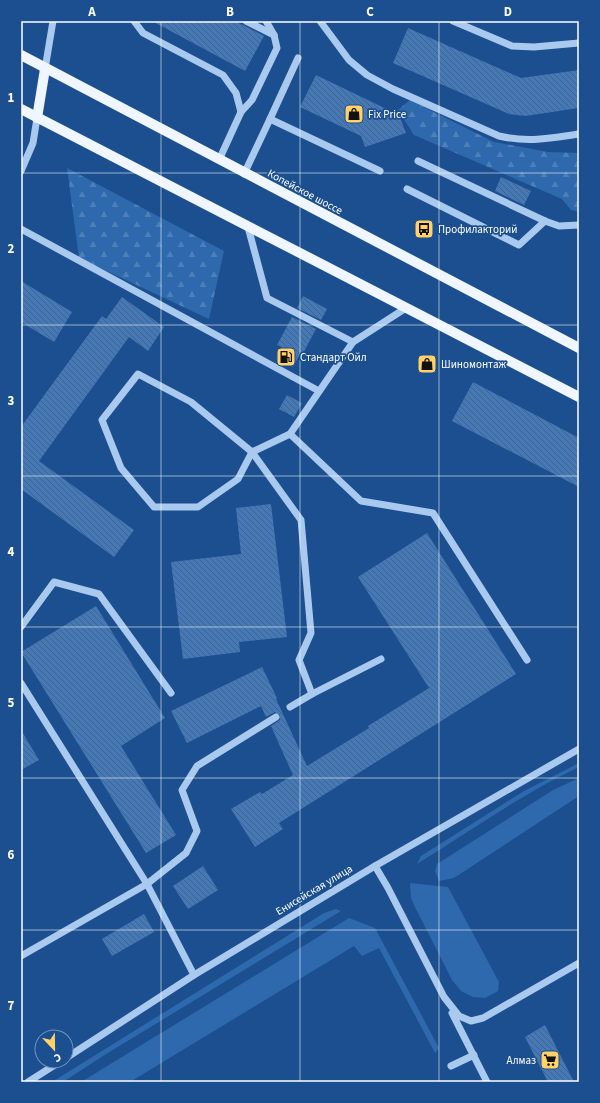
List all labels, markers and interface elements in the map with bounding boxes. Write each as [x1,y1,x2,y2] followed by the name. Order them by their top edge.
[87,3,96,21] text: A
[226,3,234,21] text: B
[366,3,374,21] text: C
[504,3,512,21] text: D
[8,89,15,107] text: 1
[343,103,365,125] shop icon: Fix Price
[368,107,407,122] place label: Fix Price
[265,166,346,218] street label: Копейское шоссе
[413,218,435,240] bus stop icon: Профилакторий
[438,222,518,237] place label: Профилакторий
[8,240,15,258] text: 2
[275,346,297,368] fuel station icon: Стандарт Ойл
[300,350,367,365] place label: Стандарт Ойл
[416,353,438,375] shop icon: Шиномонтаж
[441,357,506,372] place label: Шиномонтаж
[8,392,15,410] text: 3
[8,543,15,561] text: 4
[8,694,15,712] text: 5
[8,846,15,864] text: 6
[273,861,355,919] street label: Енисейская улица
[8,997,15,1015] text: 7
[34,1029,74,1069] north arrow
[539,1049,561,1071] supermarket icon: Алмаз
[51,1050,63,1066] text: С
[506,1053,536,1068] place label: Алмаз

